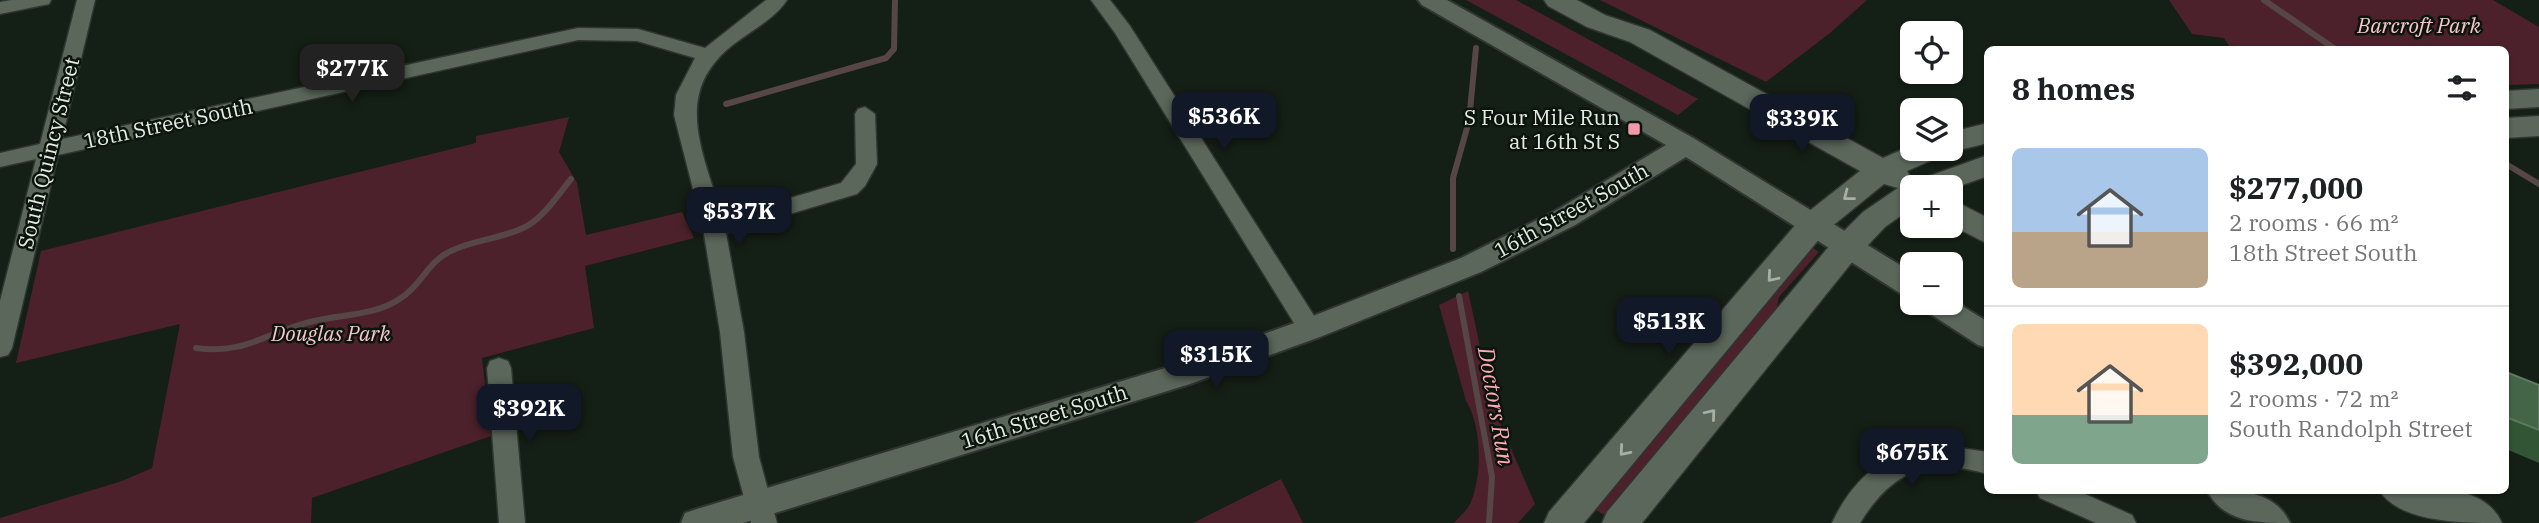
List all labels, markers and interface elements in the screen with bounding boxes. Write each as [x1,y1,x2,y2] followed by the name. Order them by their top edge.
[2356,11,2482,39] park label: Barcroft Park
[1900,21,1963,315] map controls
[1900,21,1963,84] button: locate
[303,44,401,104] pin: $277K
[316,52,388,82] text: $277K
[11,54,85,252] street label: South Quincy Street
[2012,69,2135,108] text: 8 homes
[2443,69,2481,107] icon: filters
[81,91,255,155] street label: 18th Street South
[1175,92,1273,152] pin: $536K
[1753,94,1851,154] pin: $339K
[1900,98,1963,161] button: layers
[1188,100,1260,130] text: $536K
[1766,102,1838,132] text: $339K
[1464,103,1620,155] place label: S Four Mile Run at 16th St S
[1626,121,1642,137] marker: S Four Mile Run at 16th St S
[1489,156,1653,264] street label: 16th Street South
[2229,168,2363,207] text: $277,000
[1900,175,1963,238] button: +
[2068,176,2152,260] icon: home
[690,188,788,247] pin: $537K
[1843,188,1855,201] one-way arrow
[703,195,775,225] text: $537K
[2229,207,2399,237] text: 2 rooms · 66 m²
[2229,237,2418,267] text: 18th Street South
[1900,252,1963,315] button: −
[1768,269,1780,282] one-way arrow
[1620,298,1718,357] pin: $513K
[1633,305,1705,335] text: $513K
[270,319,392,347] park label: Douglas Park
[1167,330,1265,390] pin: $315K
[1180,338,1252,368] text: $315K
[1472,343,1522,468] water label: Doctors Run
[2229,344,2363,383] text: $392,000
[2068,352,2152,436] icon: home
[958,377,1130,455] street label: 16th Street South
[2229,383,2399,413] text: 2 rooms · 72 m²
[480,384,578,444] pin: $392K
[493,392,565,422] text: $392K
[1702,410,1715,422] one-way arrow
[2229,413,2473,443] text: South Randolph Street
[1863,428,1961,488] pin: $675K
[1876,436,1948,466] text: $675K
[1620,442,1632,455] one-way arrow

